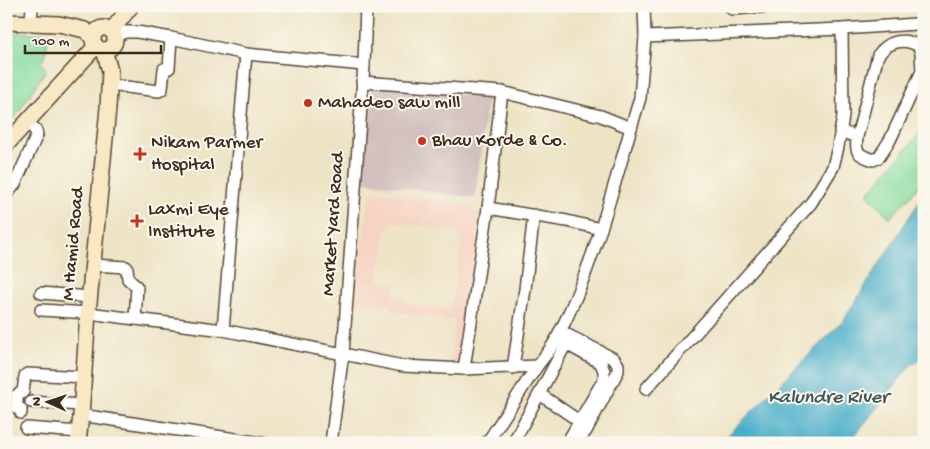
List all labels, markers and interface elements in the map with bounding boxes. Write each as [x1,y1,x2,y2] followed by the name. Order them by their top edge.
[25,22,161,54] scale bar
[31,33,70,51] text: 100 m
[318,92,461,115] place label: Mahadeo saw mill
[302,97,314,109] marker: Mahadeo saw mill
[431,130,568,153] place label: Bhau Korde & Co.
[151,132,265,177] place label: Nikam Parmer Hospital
[416,135,428,147] marker: Bhau Korde & Co.
[133,147,147,161] marker: Nikam Parmer Hospital
[317,149,351,297] street label: Market Yard Road
[58,184,91,302] street label: M Hamid Road
[148,199,229,244] place label: Laxmi Eye Institute
[130,214,144,228] marker: Laxmi Eye Institute
[22,376,72,426] north arrow
[768,387,892,410] water label: Kalundre River
[29,396,46,406] text: N

